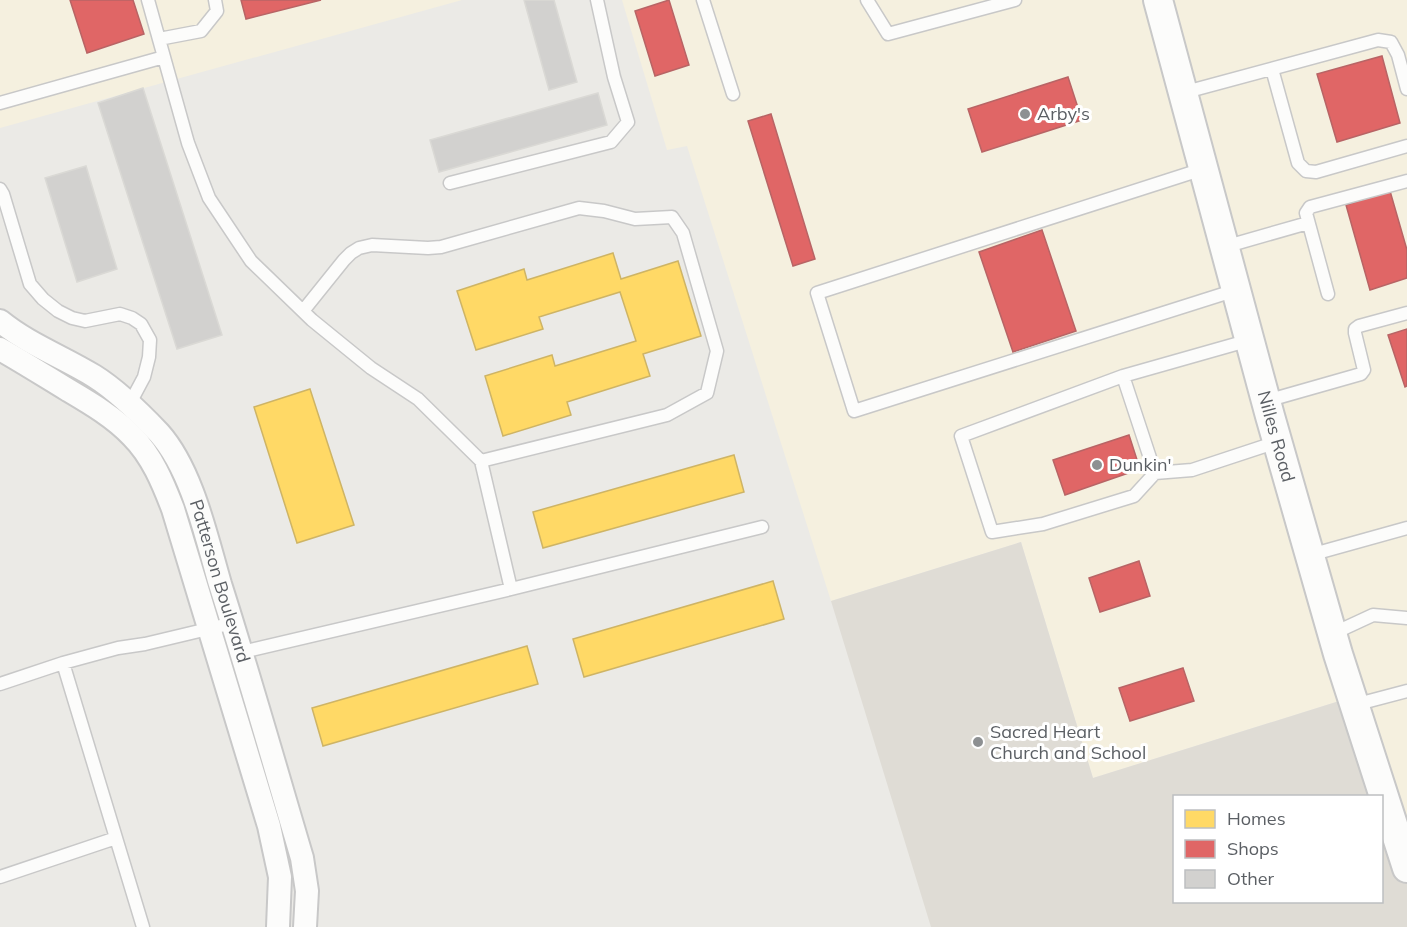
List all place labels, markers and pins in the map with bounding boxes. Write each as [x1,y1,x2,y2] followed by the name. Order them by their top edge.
[1037,102,1090,125] place label: Arby's
[1018,107,1032,121] marker: Arby's
[1109,453,1171,476] place label: Dunkin'
[1090,458,1104,472] marker: Dunkin'
[990,720,1146,764] place label: Sacred Heart Church and School
[971,735,985,749] marker: Sacred Heart Church and School

